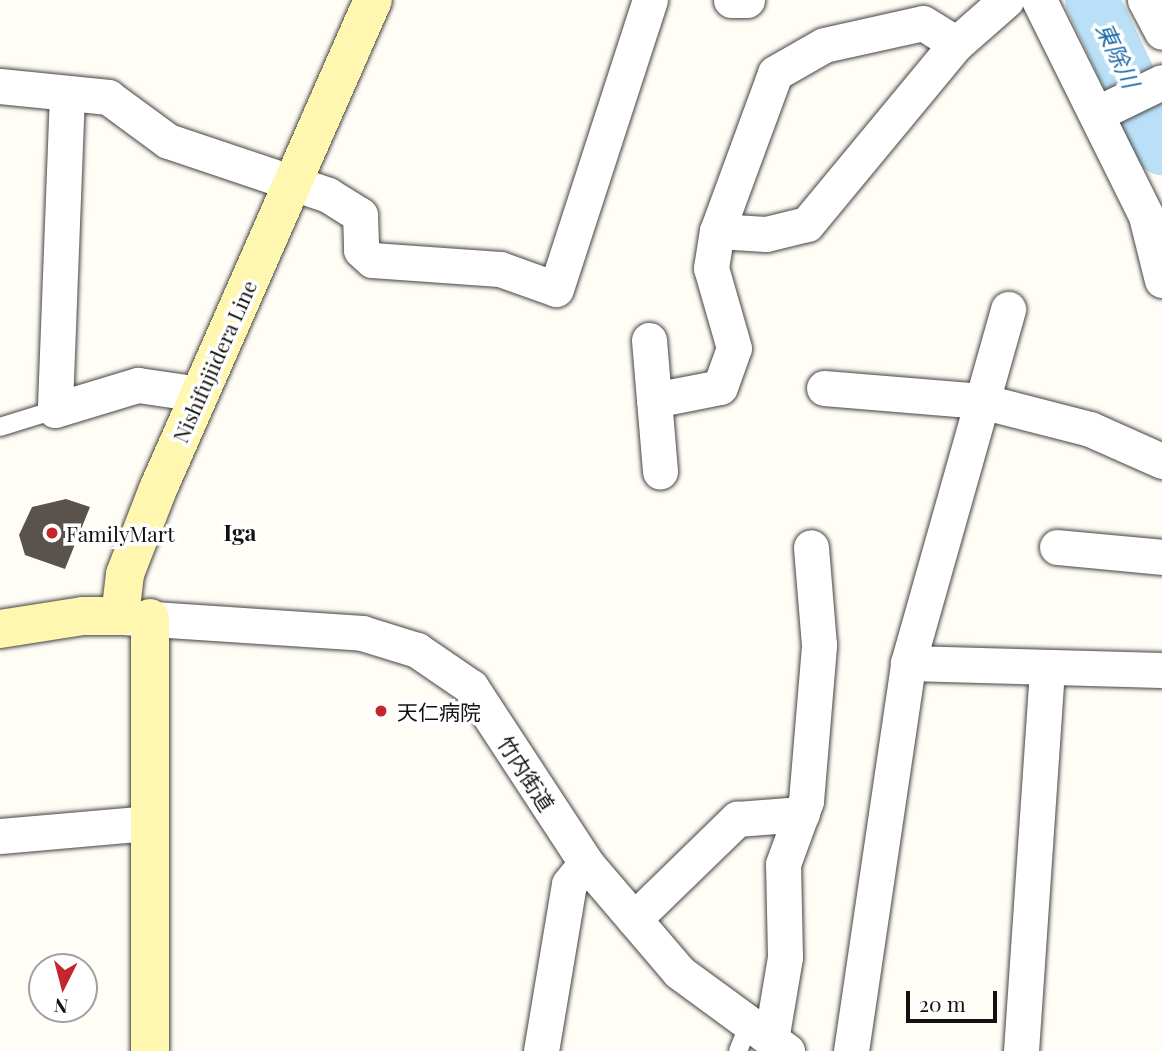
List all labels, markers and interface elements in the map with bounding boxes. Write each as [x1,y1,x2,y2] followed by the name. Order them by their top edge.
[1091,18,1145,92] water label: 東除川
[167,276,261,446] street label: Nishifujiidera Line
[224,518,256,546] district label: Iga
[66,520,175,546] place label: FamilyMart
[44,525,60,541] marker: FamilyMart
[397,698,481,724] place label: 天仁病院
[371,701,391,721] marker: 天仁病院
[494,731,560,815] street label: 竹内街道
[28,953,98,1023] north arrow
[910,978,1001,1022] scale bar
[919,989,966,1017] text: 20 m
[53,993,69,1021] text: N

